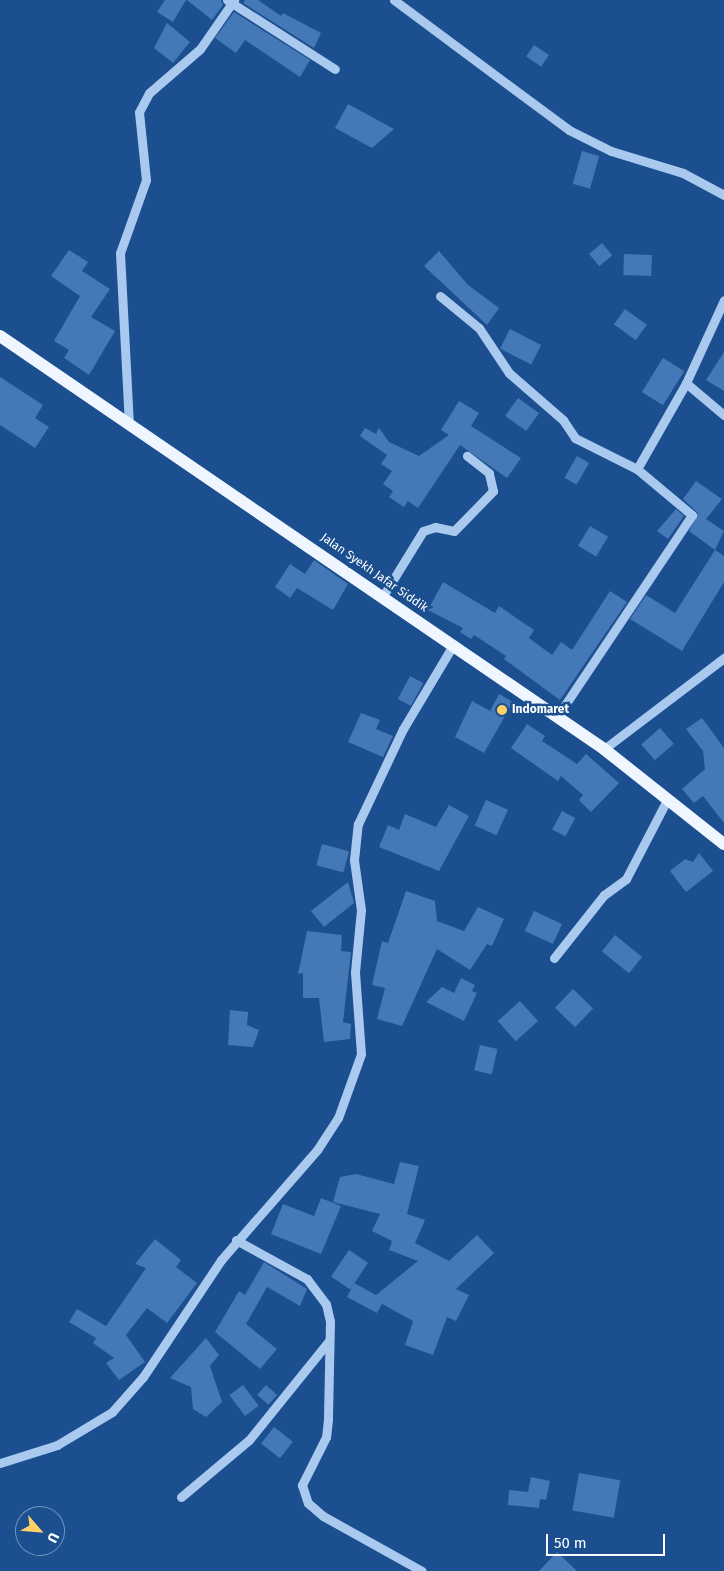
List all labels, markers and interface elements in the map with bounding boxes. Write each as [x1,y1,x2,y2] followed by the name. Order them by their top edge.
[318,531,430,615] street label: Jalan Syekh Jafar Siddik
[512,703,569,717] place label: Indomaret
[496,704,508,716] marker: Indomaret
[15,1506,65,1556] north arrow
[549,1524,668,1556] scale bar
[43,1530,63,1546] text: U
[554,1534,587,1552] text: 50 m

